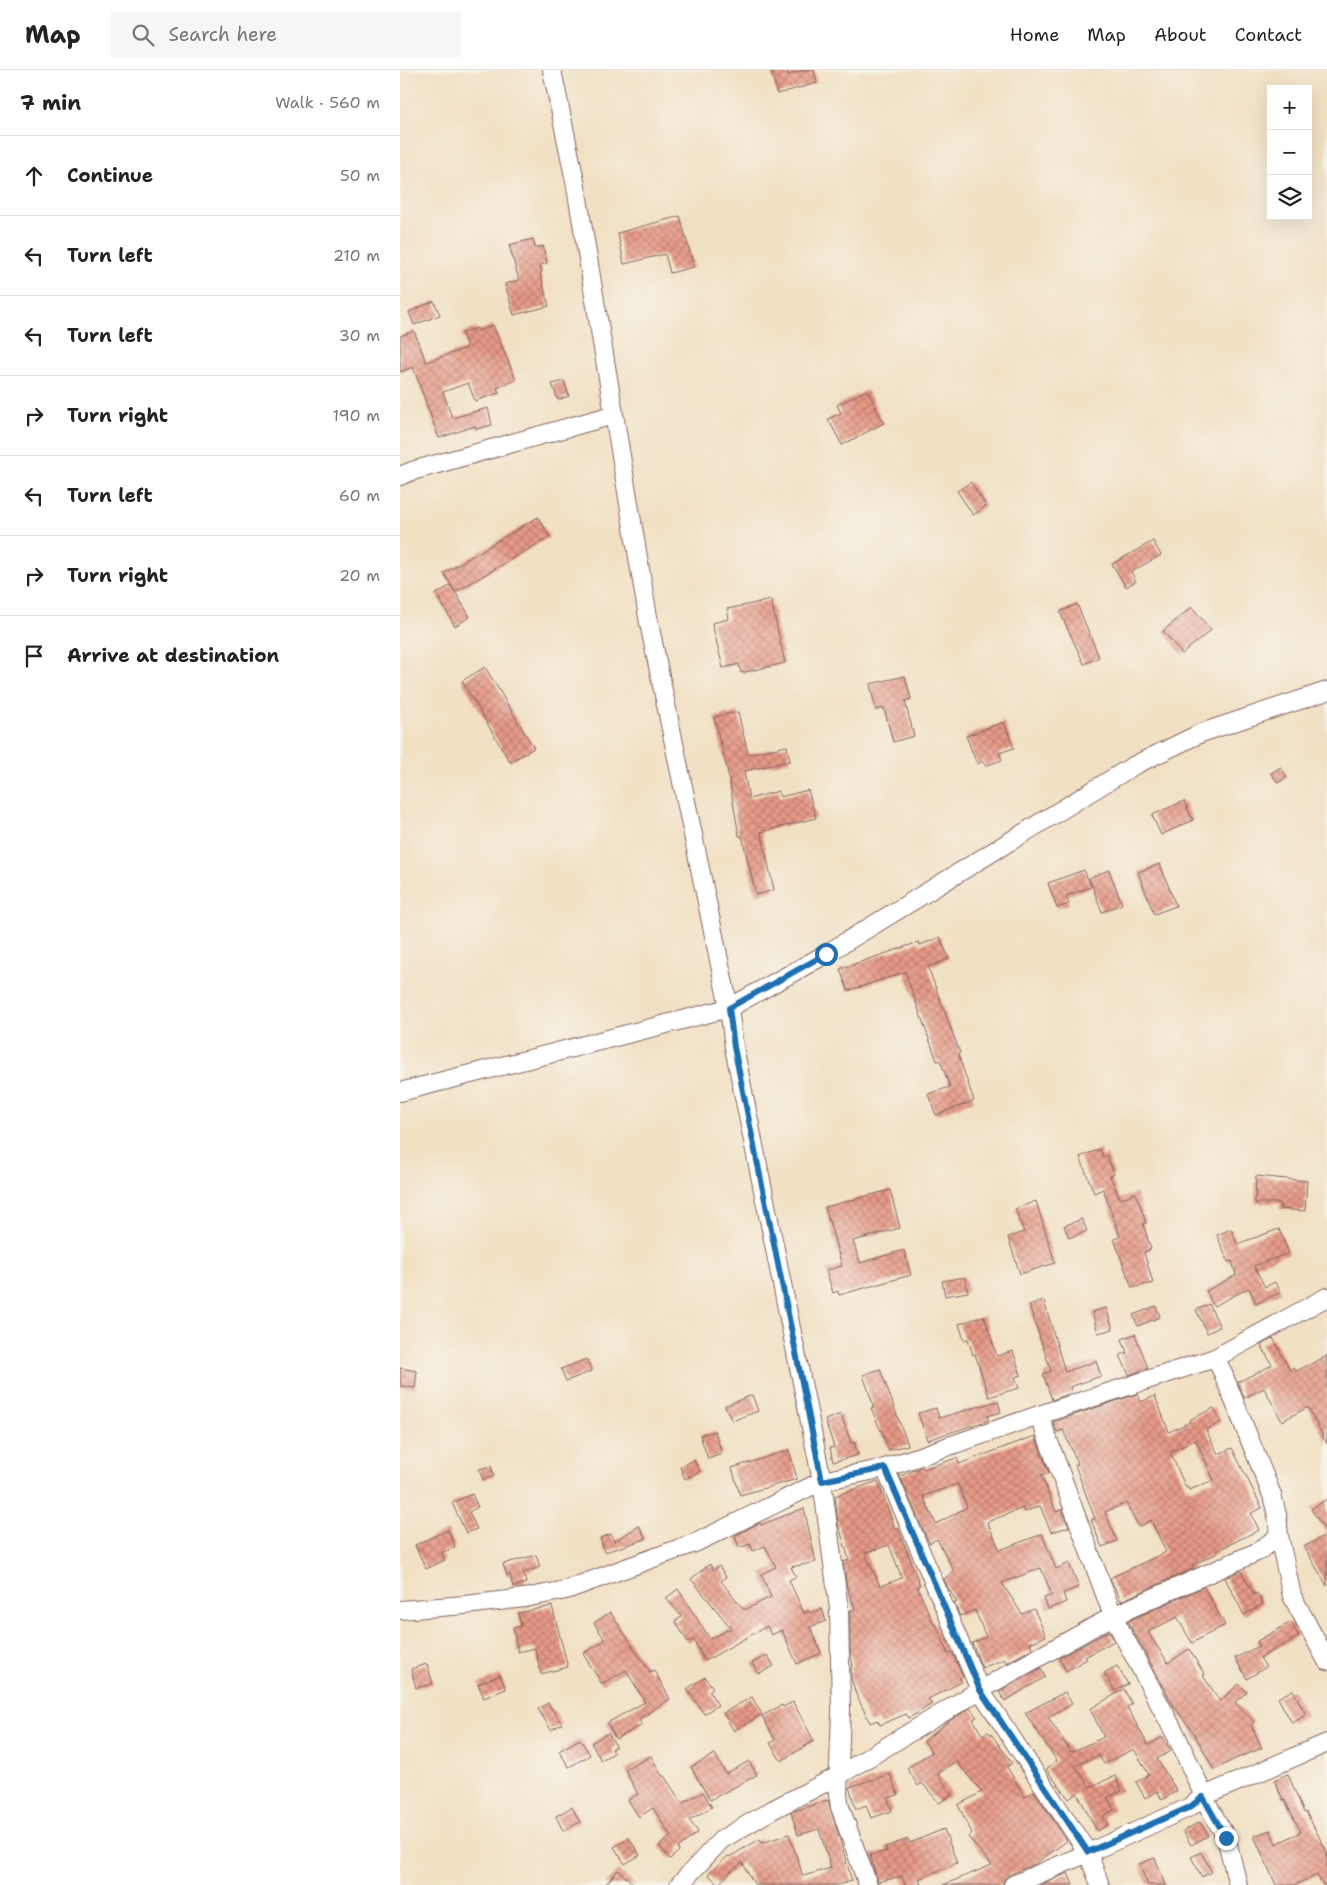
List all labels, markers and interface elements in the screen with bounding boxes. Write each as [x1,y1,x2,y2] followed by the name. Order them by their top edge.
[111,12,461,57] search box
[25,19,81,51] text: Map
[129,21,157,49] icon: search
[169,22,277,47] text: Search here
[1010,23,1059,47] text: Home
[1087,23,1126,47] text: Map
[1154,23,1207,47] text: About
[1235,23,1302,47] text: Contact
[1267,85,1312,220] map controls
[1267,85,1312,130] button: +
[20,89,81,117] text: 7 min
[275,92,380,113] text: Walk · 560 m
[1267,130,1312,175] button: −
[20,162,48,190] icon: ahead
[67,163,153,188] text: Continue
[340,165,380,186] text: 50 m
[1267,175,1312,220] button: layers
[20,242,48,270] icon: left
[67,243,153,268] text: Turn left
[333,245,380,266] text: 210 m
[20,322,48,350] icon: left
[67,323,153,348] text: Turn left
[339,325,380,346] text: 30 m
[20,402,48,430] icon: right
[67,403,168,428] text: Turn right
[333,405,380,426] text: 190 m
[20,482,48,510] icon: left
[67,483,153,508] text: Turn left
[339,485,380,506] text: 60 m
[20,562,48,590] icon: right
[67,563,168,588] text: Turn right
[339,565,380,586] text: 20 m
[20,642,48,670] icon: arrive
[67,643,279,668] text: Arrive at destination
[815,943,838,966] route start
[1215,1827,1238,1850] route end

